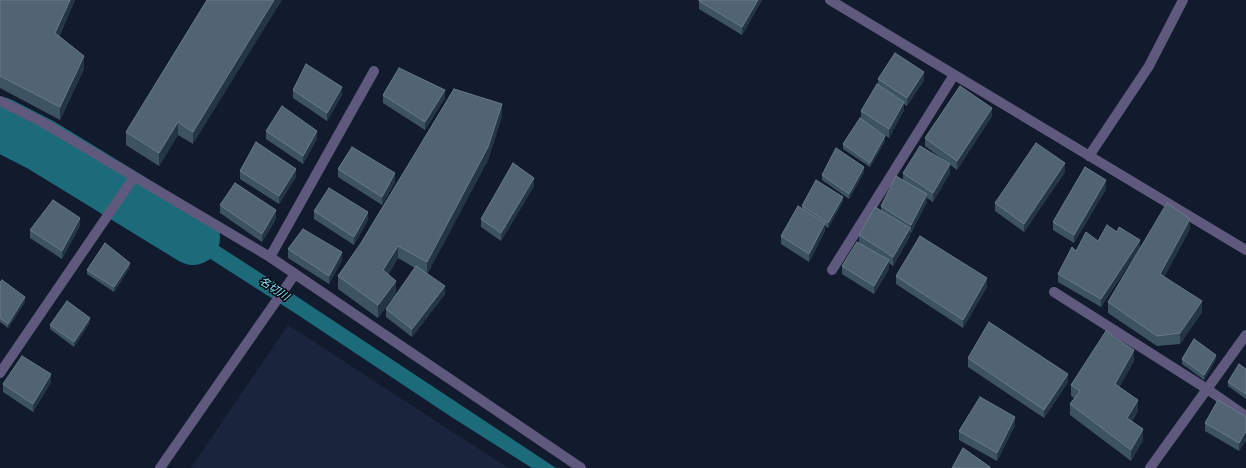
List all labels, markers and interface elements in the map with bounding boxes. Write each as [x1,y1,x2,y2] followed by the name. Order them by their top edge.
[257,274,291,304] water label: 名切川

